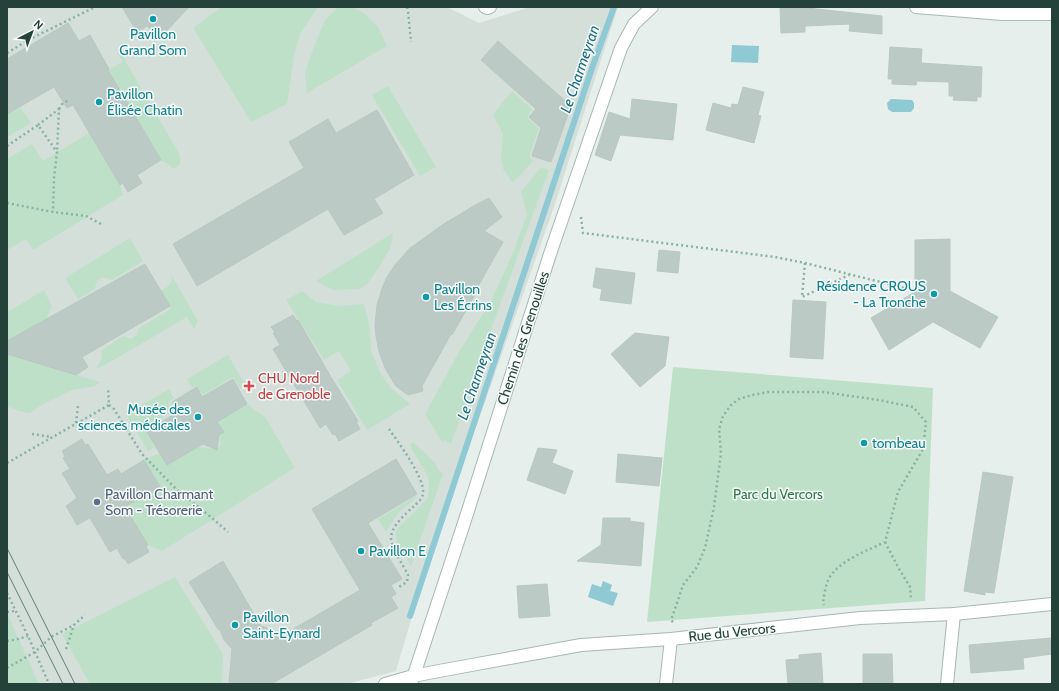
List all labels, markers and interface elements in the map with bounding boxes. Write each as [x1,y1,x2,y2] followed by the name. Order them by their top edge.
[12,12,52,52] north arrow
[148,14,158,24] marker: Pavillon Grand Som
[31,17,46,32] text: N
[557,23,603,115] water label: Le Charmeyran
[119,25,187,59] place label: Pavillon Grand Som
[107,85,183,119] place label: Pavillon Élisée Chatin
[94,97,104,107] marker: Pavillon Élisée Chatin
[493,269,553,407] street label: Chemin des Grenouilles
[816,277,926,311] place label: Résidence CROUS - La Tronche
[434,280,492,314] place label: Pavillon Les Écrins
[929,289,939,299] marker: Résidence CROUS - La Tronche
[421,292,431,302] marker: Pavillon Les Écrins
[454,330,500,422] water label: Le Charmeyran
[258,369,331,403] place label: CHU Nord de Grenoble
[243,380,255,392] marker: CHU Nord de Grenoble
[78,400,190,434] place label: Musée des sciences médicales
[193,412,203,422] marker: Musée des sciences médicales
[872,434,926,452] place label: tombeau
[859,438,869,448] marker: tombeau
[105,485,213,519] place label: Pavillon Charmant Som - Trésorerie
[733,485,823,503] park label: Parc du Vercors
[92,497,102,507] marker: Pavillon Charmant Som - Trésorerie
[369,542,426,560] place label: Pavillon E
[356,546,366,556] marker: Pavillon E
[243,608,320,642] place label: Pavillon Saint-Eynard
[688,618,777,646] street label: Rue du Vercors
[230,620,240,630] marker: Pavillon Saint-Eynard

